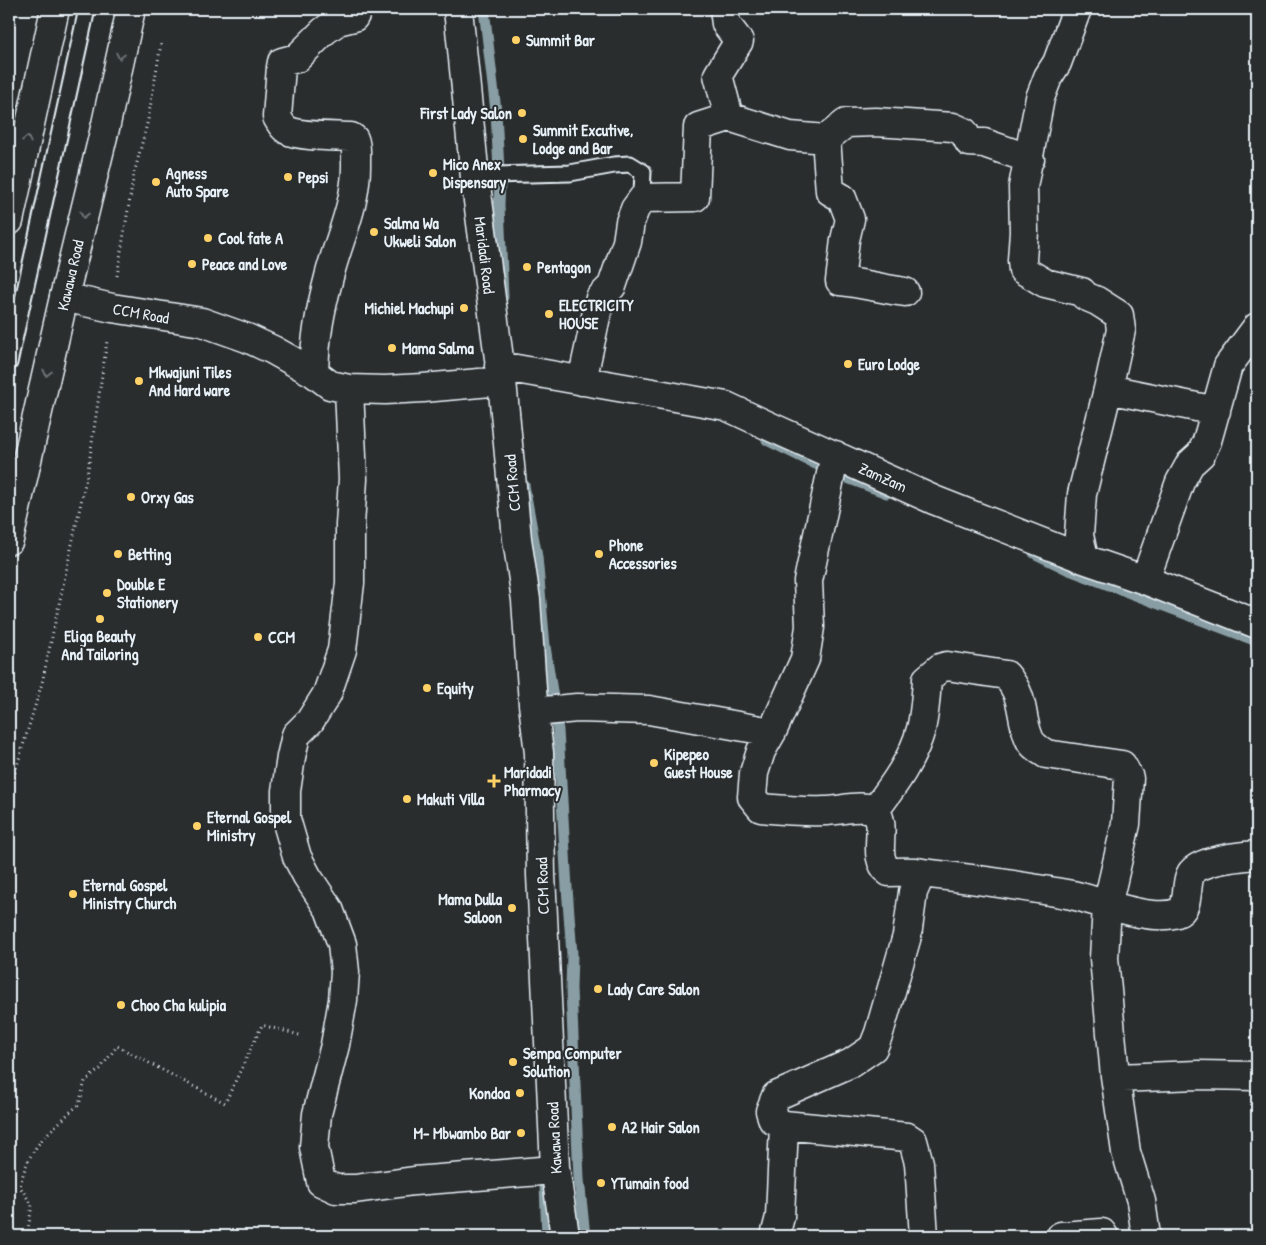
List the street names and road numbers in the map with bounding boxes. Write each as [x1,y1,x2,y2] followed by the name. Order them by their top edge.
[469,215,501,295] street label: Maridadi Road
[51,237,89,313] street label: Kawawa Road
[111,297,171,329] street label: CCM Road
[499,454,525,512] street label: CCM Road
[855,457,911,497] street label: ZamZam
[530,857,554,915] street label: CCM Road
[541,1102,567,1174] street label: Kawawa Road

